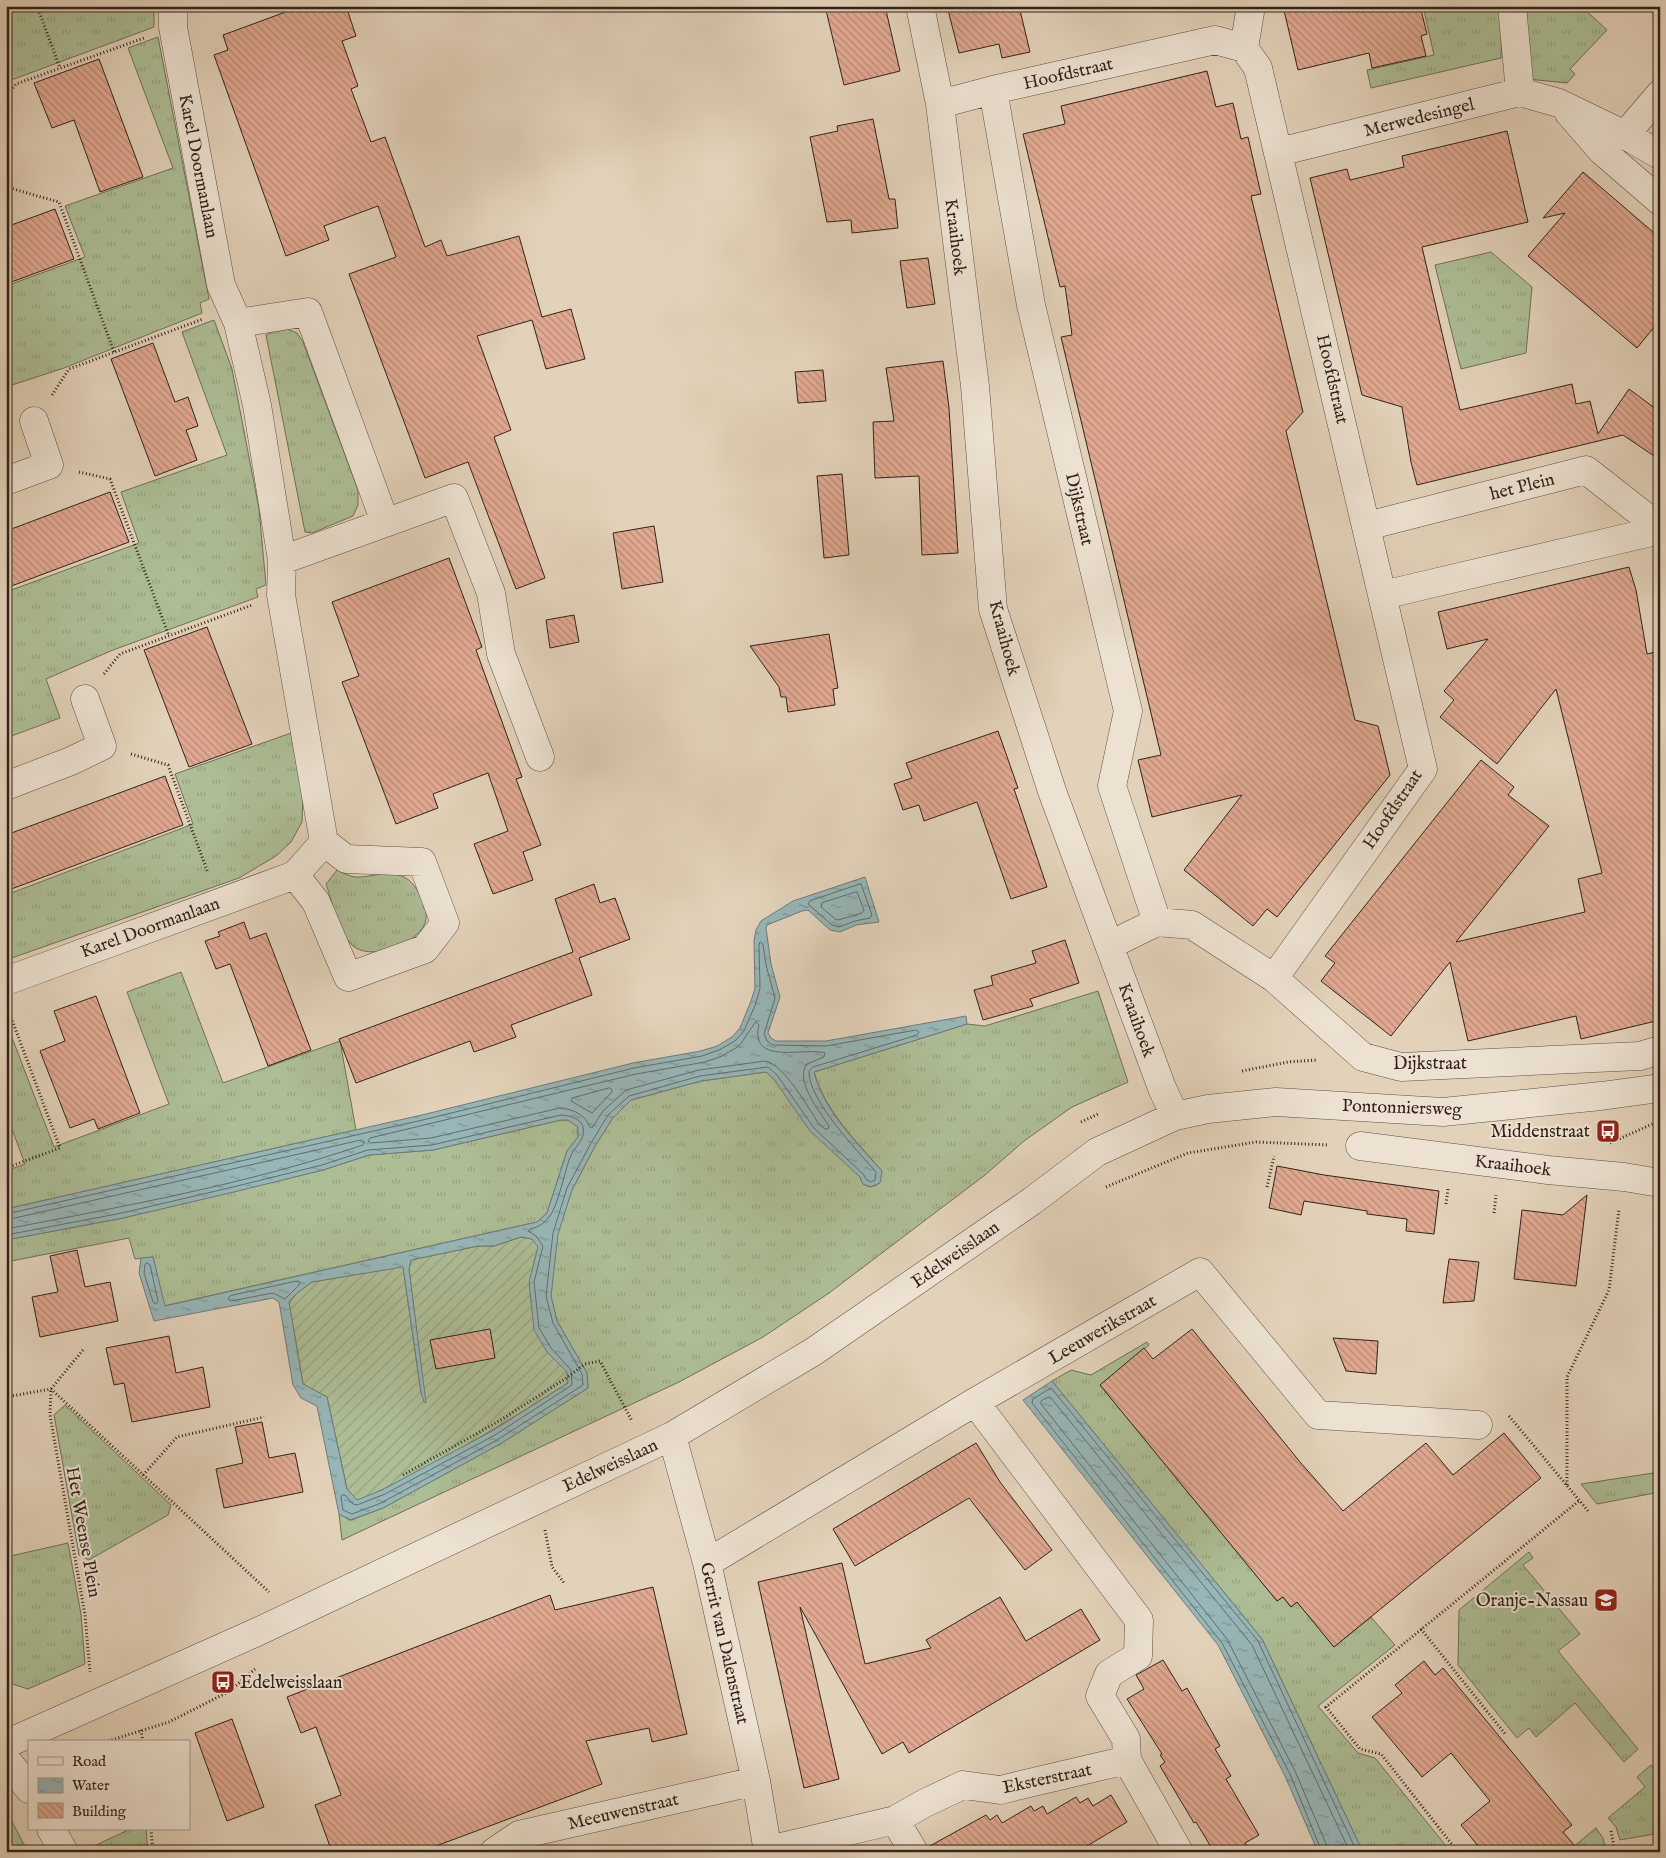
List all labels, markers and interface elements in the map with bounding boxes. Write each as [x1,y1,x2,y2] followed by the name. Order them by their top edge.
[1021,53,1115,96] street label: Hoofdstraat
[172,92,223,241] street label: Karel Doormanlaan
[1362,94,1477,143] street label: Merwedesingel
[938,198,971,277] street label: Kraaihoek
[1310,332,1353,426] street label: Hoofdstraat
[1488,468,1557,507] street label: het Plein
[1059,471,1098,548] street label: Dijkstraat
[982,598,1025,679] street label: Kraaihoek
[1358,766,1428,854] street label: Hoofdstraat
[78,892,224,964] street label: Karel Doormanlaan
[1112,980,1160,1061] street label: Kraaihoek
[1393,1053,1467,1076] street label: Dijkstraat
[1342,1095,1462,1122] street label: Pontonniersweg
[1595,1118,1621,1144] bus stop icon: Middenstraat
[1490,1121,1590,1144] place label: Middenstraat
[1473,1150,1553,1183] street label: Kraaihoek
[907,1216,1005,1294] street label: Edelweisslaan
[1045,1290,1161,1370] street label: Leeuwerikstraat
[559,1434,662,1498] street label: Edelweisslaan
[60,1465,105,1600] street label: Het Weense Plein
[694,1560,753,1727] street label: Gerrit van Dalenstraat
[1593,1587,1619,1613] school or university icon: Oranje-Nassau
[1476,1590,1588,1613] place label: Oranje-Nassau
[210,1669,236,1695] bus stop icon: Edelweisslaan
[240,1672,343,1695] place label: Edelweisslaan
[28,1740,190,1830] legend
[72,1752,107,1771] text: Road
[1001,1759,1094,1800] street label: Eksterstraat
[72,1776,110,1795] text: Water
[566,1789,681,1836] street label: Meeuwenstraat
[72,1802,127,1821] text: Building

